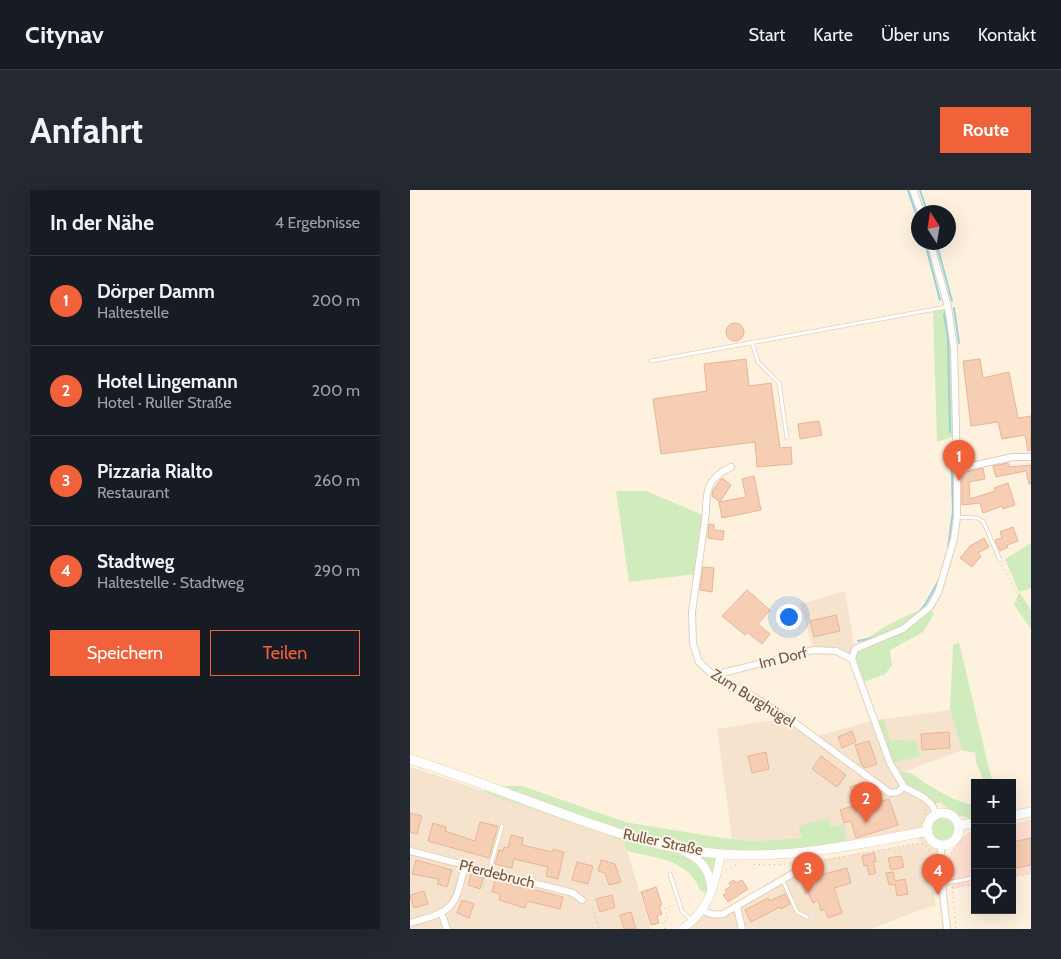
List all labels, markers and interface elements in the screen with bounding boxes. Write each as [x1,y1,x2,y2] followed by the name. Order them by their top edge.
[25,20,104,49] text: Citynav
[749,24,785,46] text: Start
[813,24,853,46] text: Karte
[881,24,950,46] text: Über uns
[978,24,1036,46] text: Kontakt
[940,107,1031,153] button: Route
[30,109,143,152] text: Anfahrt
[911,205,956,250] north arrow
[50,210,154,235] text: In der Nähe
[275,213,360,232] text: 4 Ergebnisse
[97,280,215,303] text: Dörper Damm
[63,291,69,310] text: 1
[312,291,360,310] text: 200 m
[97,303,169,322] text: Haltestelle
[97,370,238,393] text: Hotel Lingemann
[62,381,70,400] text: 2
[312,381,360,400] text: 200 m
[97,393,232,412] text: Hotel · Ruller Straße
[943,440,975,481] pin: 1
[97,460,213,483] text: Pizzaria Rialto
[62,471,70,490] text: 3
[314,471,360,490] text: 260 m
[97,483,169,502] text: Restaurant
[97,550,174,573] text: Stadtweg
[61,561,71,580] text: 4
[314,561,360,580] text: 290 m
[97,573,244,592] text: Haltestelle · Stadtweg
[776,604,802,630] your location
[50,630,200,676] button: Speichern
[210,630,360,676] button: Teilen
[757,643,809,673] street label: Im Dorf
[708,665,799,731] street label: Zum Burghügel
[971,779,1016,914] map controls
[971,779,1016,824] button: +
[850,782,882,823] pin: 2
[971,824,1016,869] button: −
[621,825,705,859] street label: Ruller Straße
[792,852,824,893] pin: 3
[922,854,954,895] pin: 4
[457,856,537,892] street label: Pferdebruch
[971,869,1016,914] button: locate

